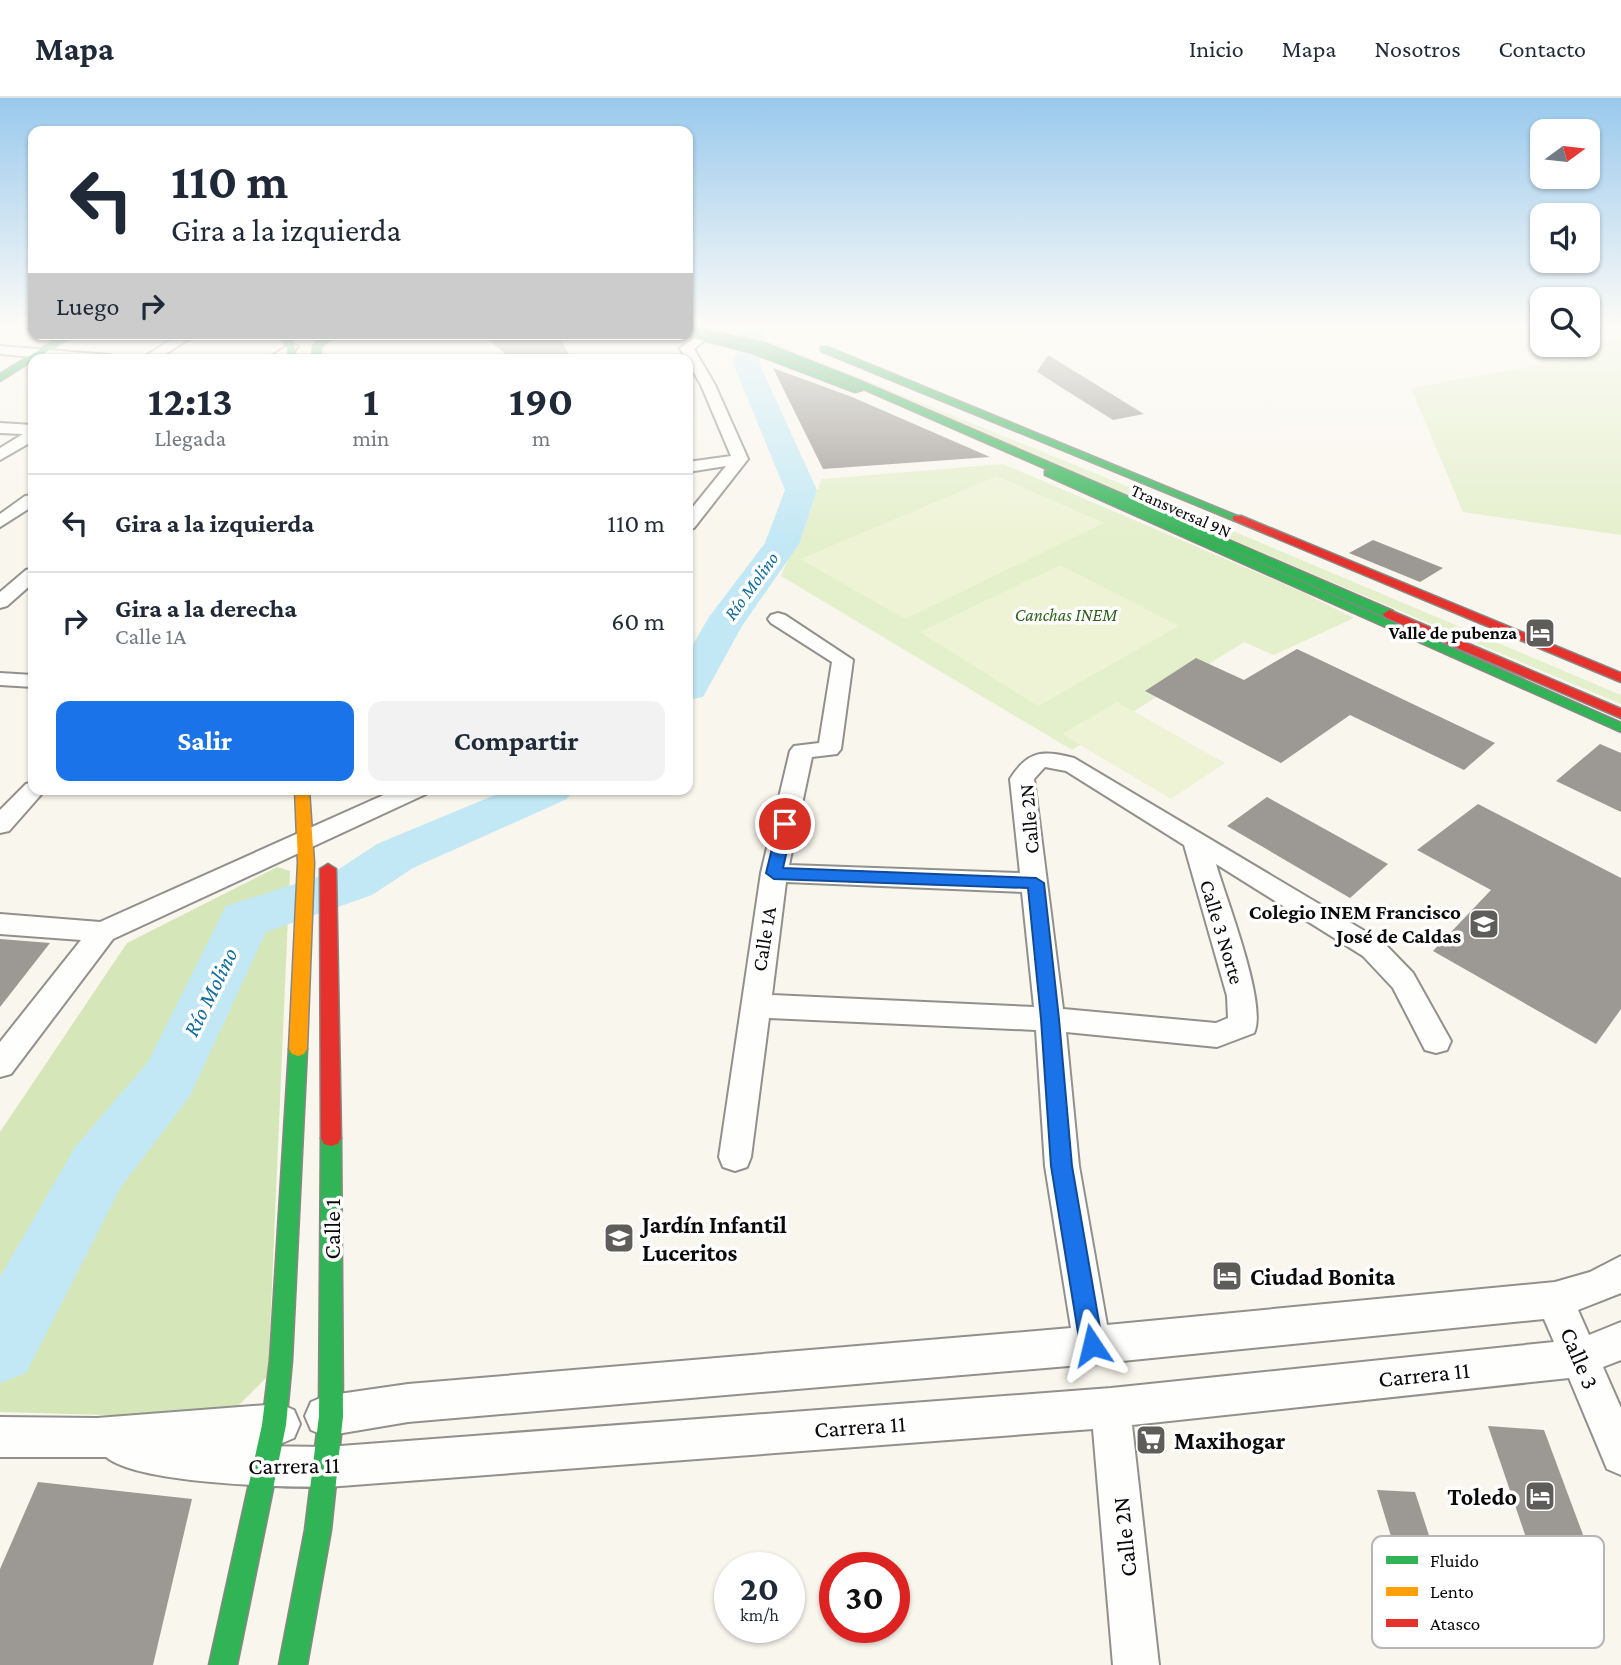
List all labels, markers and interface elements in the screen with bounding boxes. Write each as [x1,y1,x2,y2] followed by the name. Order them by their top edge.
[35,30,114,67] text: Mapa
[1189,35,1244,62] text: Inicio
[1282,35,1336,62] text: Mapa
[1374,35,1461,62] text: Nosotros
[1499,35,1586,62] text: Contacto
[1530,119,1600,189] north arrow
[1530,119,1600,357] map controls
[56,154,147,245] icon: left
[171,154,288,209] text: 110 m
[1530,203,1600,273] button: sound
[171,212,401,248] text: Gira a la izquierda
[133,287,171,325] icon: right
[1530,287,1600,357] button: search
[56,292,119,321] text: Luego
[148,377,233,424] text: 12:13
[363,377,379,424] text: 1
[509,377,573,424] text: 190
[154,425,226,451] text: Llegada
[353,425,389,451] text: min
[532,425,550,451] text: m
[1128,480,1234,542] street label: Transversal 9N
[56,504,94,542] icon: left
[115,509,314,538] text: Gira a la izquierda
[607,509,665,538] text: 110 m
[719,548,783,624] water label: Río Molino
[115,594,297,623] text: Gira a la derecha
[56,602,94,640] icon: right
[1015,605,1118,625] park label: Canchas INEM
[611,607,665,636] text: 60 m
[1523,616,1557,650] hotel icon: Valle de pubenza
[115,623,186,649] text: Calle 1A
[1388,623,1517,643] place label: Valle de pubenza
[56,701,354,781] button: Salir
[368,701,665,781] button: Compartir
[1014,783,1044,855] street label: Calle 2N
[755,794,815,854] pin
[766,805,804,843] icon: arrive
[1195,877,1249,987] street label: Calle 3 Norte
[1249,900,1461,948] place label: Colegio INEM Francisco José de Caldas
[747,905,781,973] street label: Calle 1A
[1467,907,1501,941] school or university icon: Colegio INEM Francisco José de Caldas
[177,943,243,1040] water label: Río Molino
[318,1199,345,1259] street label: Calle 1
[639,1211,787,1266] place label: Jardín Infantil Luceritos
[602,1221,636,1255] school or university icon: Jardín Infantil Luceritos
[1210,1259,1244,1293] hotel icon: Ciudad Bonita
[1250,1263,1396,1290] place label: Ciudad Bonita
[1055,1308,1129,1382] position arrow
[1555,1323,1605,1393] street label: Calle 3
[1377,1356,1471,1392] street label: Carrera 11
[813,1409,907,1443] street label: Carrera 11
[1134,1423,1168,1457] supermarket icon: Maxihogar
[1174,1427,1286,1454] place label: Maxihogar
[248,1451,340,1479] street label: Carrera 11
[1523,1479,1557,1513] hotel icon: Toledo
[1447,1483,1517,1510] place label: Toledo
[1106,1496,1142,1578] street label: Calle 2N
[1372,1536,1604,1648] legend
[1430,1550,1479,1571] text: Fluido
[819,1552,910,1643] speed limit sign: 30
[740,1569,779,1608] text: 20
[1430,1581,1474,1602] text: Lento
[740,1605,779,1625] text: km/h
[1430,1613,1480,1634] text: Atasco

